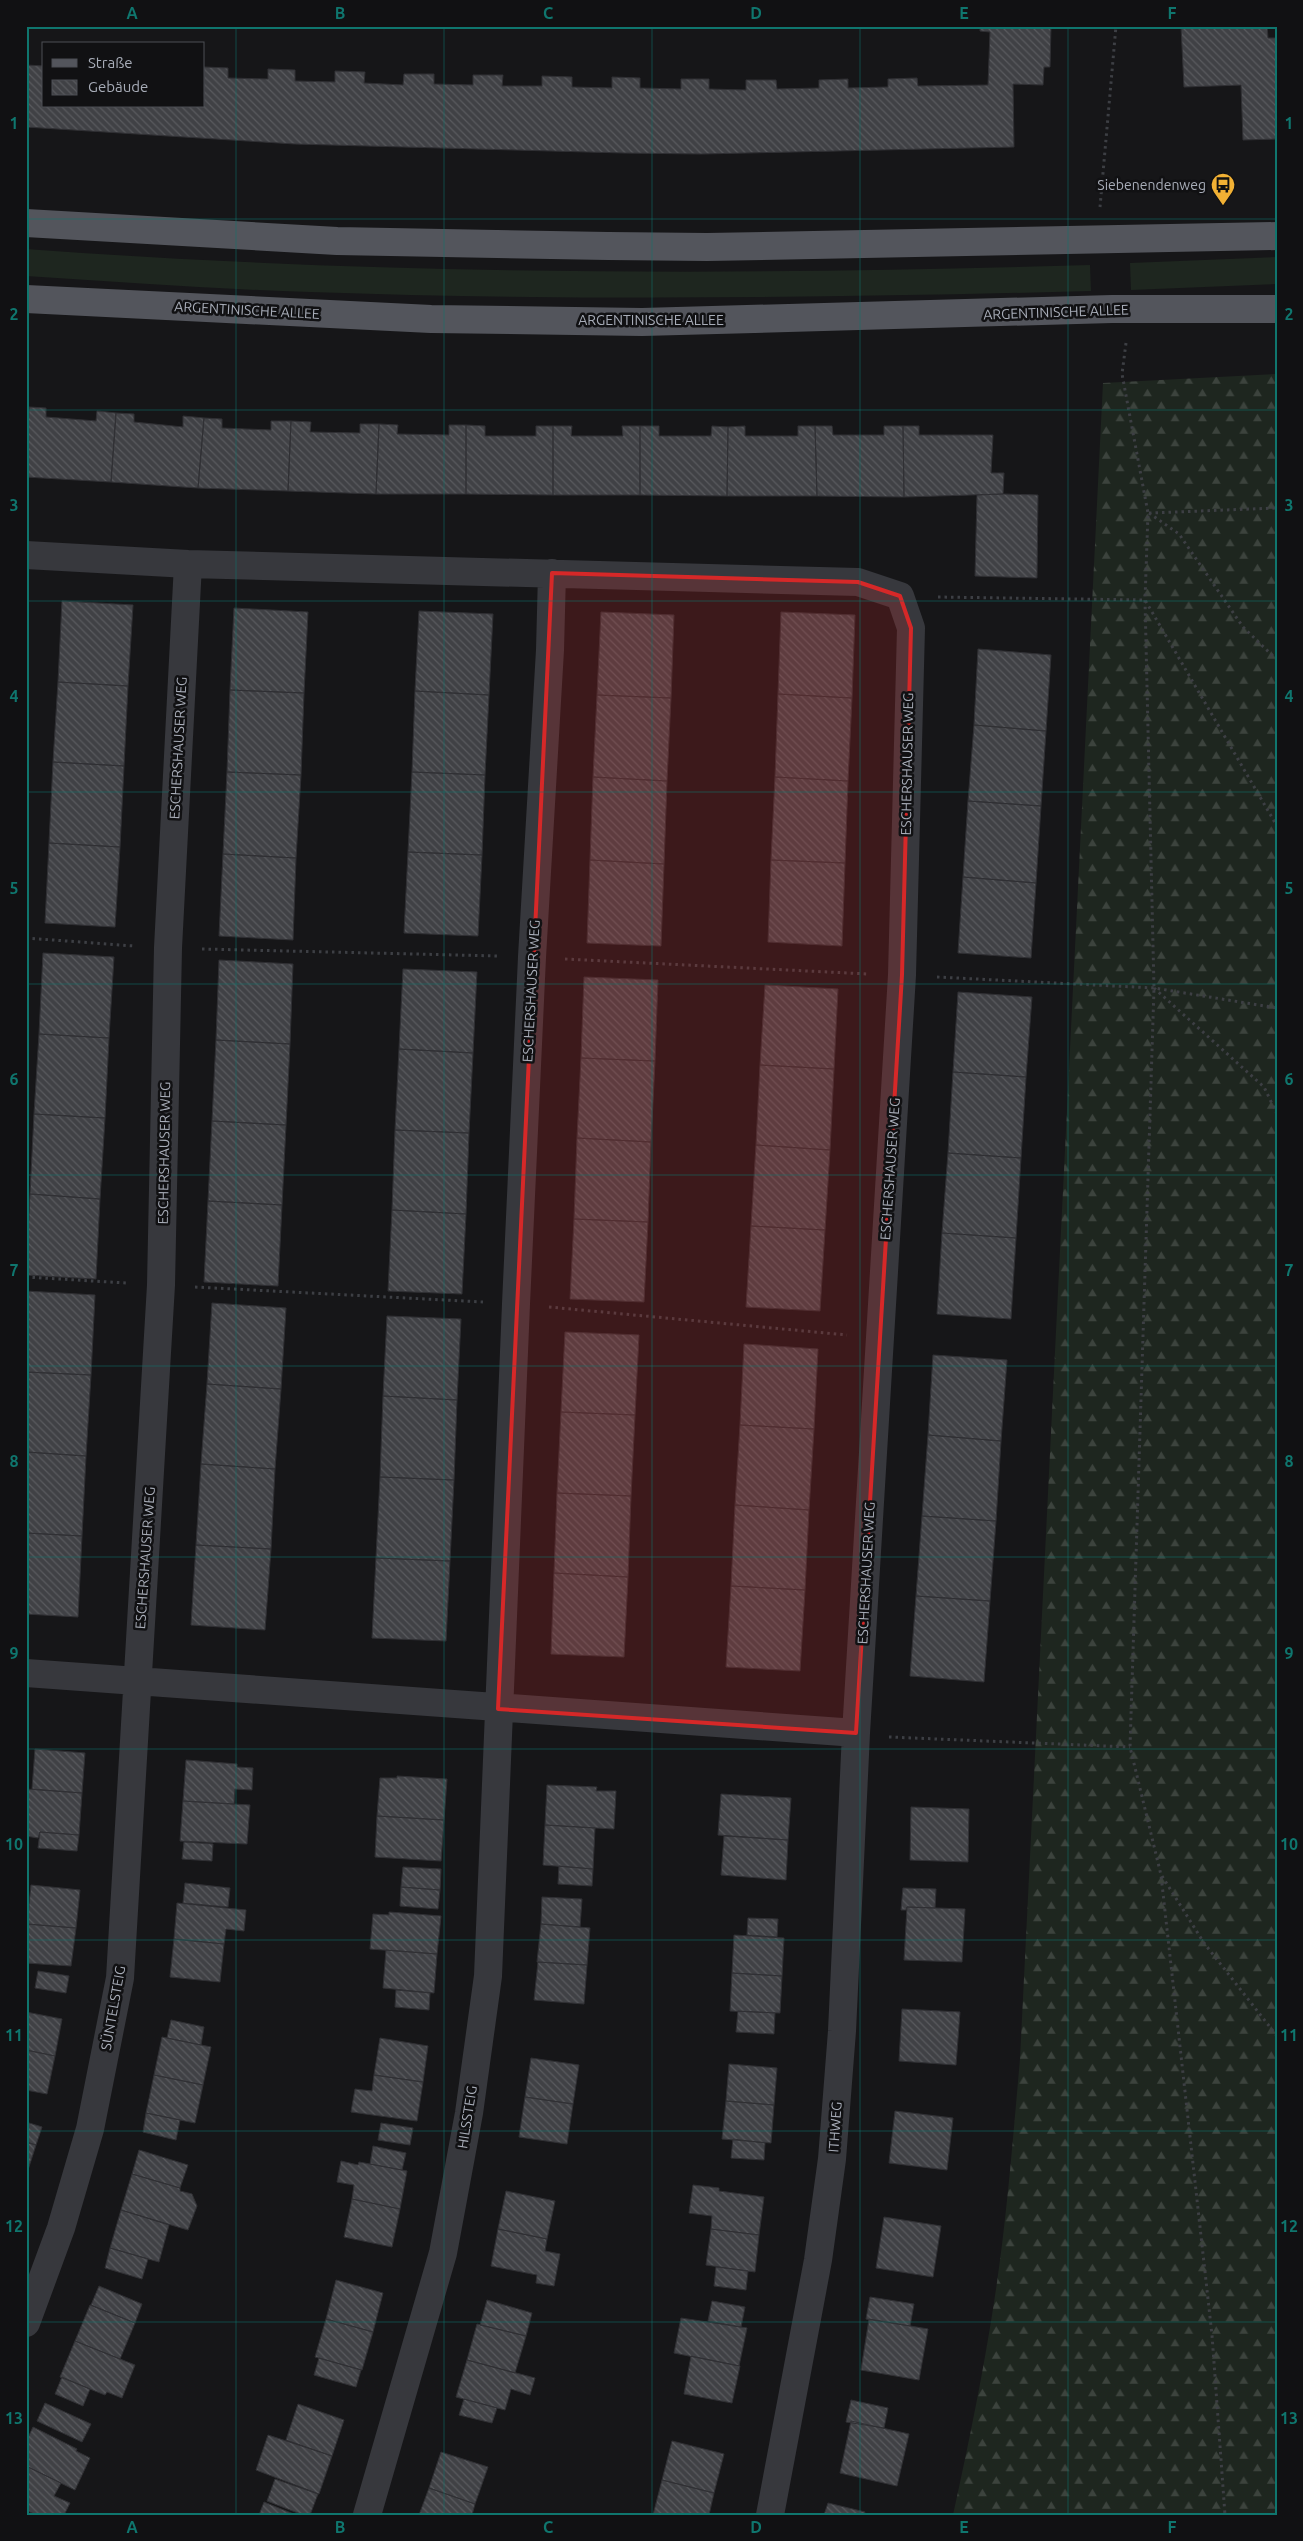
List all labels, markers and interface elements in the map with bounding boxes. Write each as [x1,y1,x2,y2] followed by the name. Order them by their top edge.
[126,4,138,22] text: A
[335,4,345,22] text: B
[543,4,553,22] text: C
[750,4,762,22] text: D
[959,4,969,22] text: E
[1168,4,1177,22] text: F
[42,42,205,108] legend
[88,54,132,71] text: Straße
[88,78,148,95] text: Gebäude
[9,114,19,132] text: 1
[1284,114,1294,132] text: 1
[1210,172,1236,206] bus stop icon: Siebenendenweg
[1097,177,1206,193] place label: Siebenendenweg
[174,298,320,322] street label: ARGENTINISCHE ALLEE
[983,301,1129,323] street label: ARGENTINISCHE ALLEE
[9,305,19,323] text: 2
[1284,305,1294,323] text: 2
[578,312,724,328] street label: ARGENTINISCHE ALLEE
[9,496,19,514] text: 3
[1284,496,1294,514] text: 3
[166,676,190,820] street label: ESCHERSHAUSER WEG
[9,687,19,705] text: 4
[1284,687,1294,705] text: 4
[898,692,916,836] street label: ESCHERSHAUSER WEG
[9,879,19,897] text: 5
[1284,879,1294,897] text: 5
[519,919,543,1063] street label: ESCHERSHAUSER WEG
[9,1070,19,1088] text: 6
[1284,1070,1294,1088] text: 6
[155,1081,173,1225] street label: ESCHERSHAUSER WEG
[877,1097,903,1241] street label: ESCHERSHAUSER WEG
[9,1261,19,1279] text: 7
[1284,1261,1294,1279] text: 7
[9,1452,19,1470] text: 8
[1284,1452,1294,1470] text: 8
[132,1486,158,1630] street label: ESCHERSHAUSER WEG
[854,1501,878,1645] street label: ESCHERSHAUSER WEG
[9,1644,19,1662] text: 9
[1284,1644,1294,1662] text: 9
[5,1835,23,1853] text: 10
[1280,1835,1298,1853] text: 10
[97,1964,128,2052] street label: SÜNTELSTEIG
[5,2026,23,2044] text: 11
[1280,2026,1298,2044] text: 11
[454,2084,480,2150] street label: HILSSTEIG
[825,2101,845,2153] street label: ITHWEG
[5,2217,23,2235] text: 12
[1280,2217,1298,2235] text: 12
[5,2409,23,2427] text: 13
[1280,2409,1298,2427] text: 13
[126,2518,138,2536] text: A
[335,2518,345,2536] text: B
[543,2518,553,2536] text: C
[750,2518,762,2536] text: D
[959,2518,969,2536] text: E
[1168,2518,1177,2536] text: F

